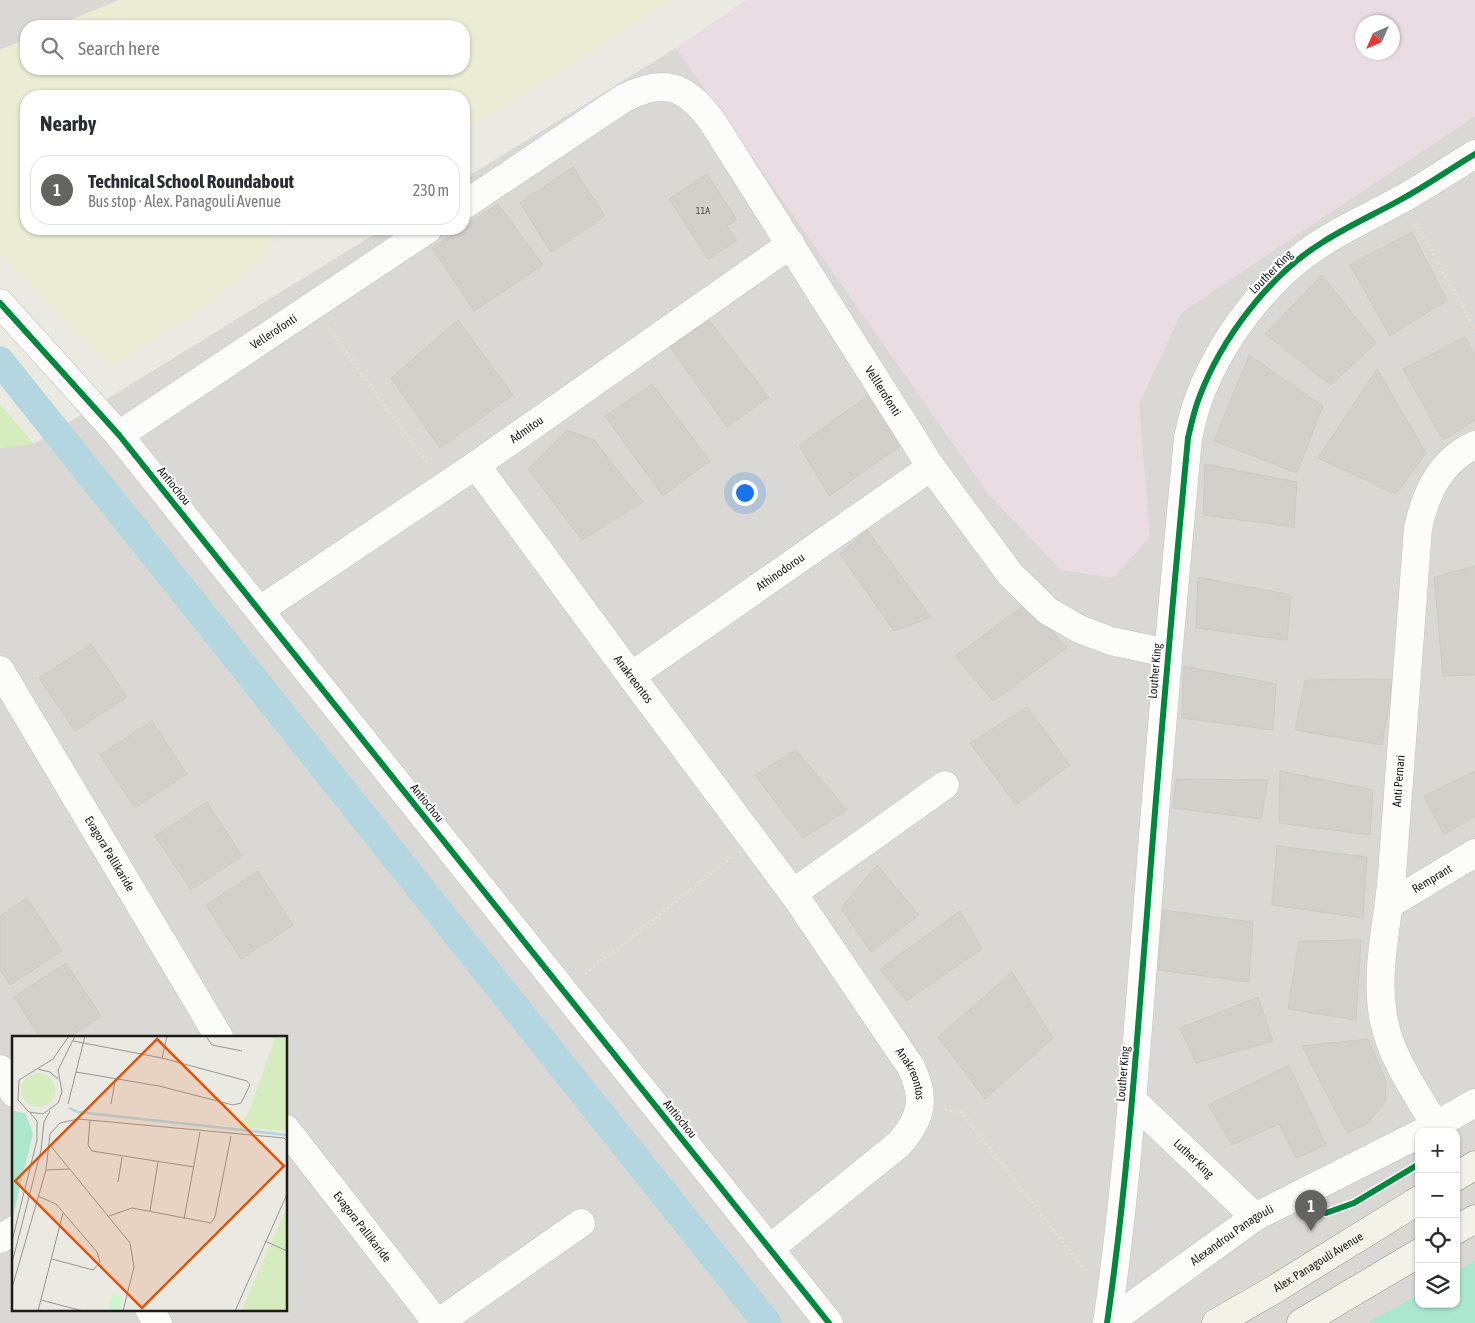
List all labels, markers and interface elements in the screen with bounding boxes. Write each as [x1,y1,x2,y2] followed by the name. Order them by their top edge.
[1355,15,1400,60] north arrow
[20,20,470,75] search box
[38,34,66,62] icon: search
[78,37,160,59] text: Search here
[40,111,96,135] text: Nearby
[88,170,294,192] text: Technical School Roundabout
[53,181,61,199] text: 1
[413,181,449,199] text: 230 m
[88,192,281,210] text: Bus stop · Alex. Panagouli Avenue
[696,205,710,216] house number: 11A
[1246,247,1296,297] street label: Louther King
[248,311,300,352] street label: Vellerofonti
[862,364,904,419] street label: Velllerofonti
[507,413,546,446] street label: Admitou
[154,464,194,508] street label: Antiochou
[732,480,758,506] your location
[753,550,807,594] street label: Athinodorou
[1146,642,1164,699] street label: Louther King
[611,653,656,706] street label: Anakreontos
[1390,754,1408,807] street label: Anti Pernari
[407,781,447,825] street label: Antiochou
[82,814,138,894] street label: Evagora Pallikaride
[1410,861,1455,896] street label: Remprant
[12,1036,288,1310] inset map
[893,1045,927,1100] street label: Anakreontos
[1114,1045,1132,1102] street label: Louther King
[660,1097,700,1141] street label: Antiochou
[1415,1128,1460,1308] map controls
[1415,1128,1460,1173] button: +
[1171,1136,1217,1181] street label: Luther King
[1415,1173,1460,1218] button: −
[330,1189,394,1265] street label: Evagora Pallikaride
[1295,1190,1327,1231] pin: 1
[1188,1202,1276,1268] street label: Alexandrou Panagouli
[1415,1218,1460,1263] button: locate
[1271,1229,1366,1295] street label: Alex. Panagouli Avenue
[1415,1263,1460,1308] button: layers

